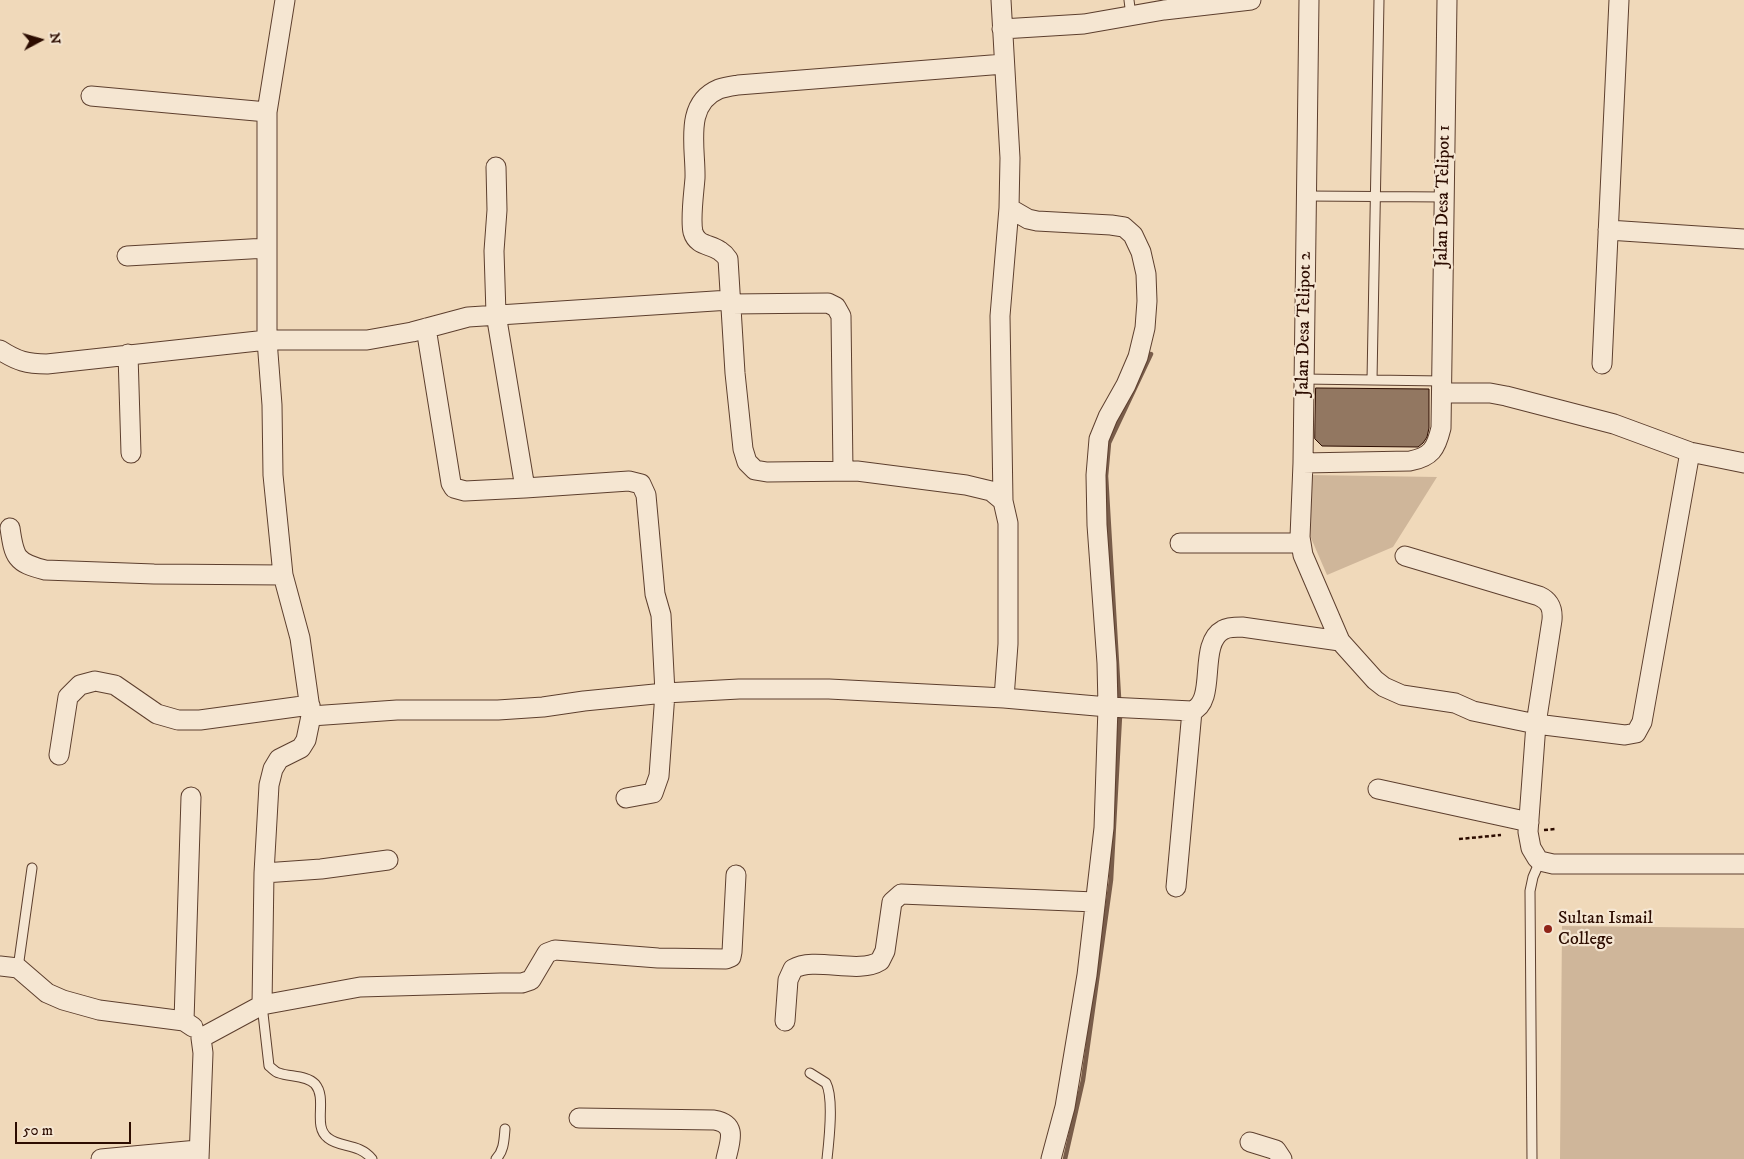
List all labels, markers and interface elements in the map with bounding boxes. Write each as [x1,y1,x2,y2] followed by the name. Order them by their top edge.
[15,15,65,65] north arrow
[45,32,64,45] text: N
[1432,125,1456,267] street label: Jalan Desa Telipot 1
[1293,251,1317,397] street label: Jalan Desa Telipot 2
[1558,908,1653,951] place label: Sultan Ismail College
[1542,923,1554,935] marker: Sultan Ismail College
[18,1112,134,1144] scale bar
[23,1121,53,1140] text: 50 m

